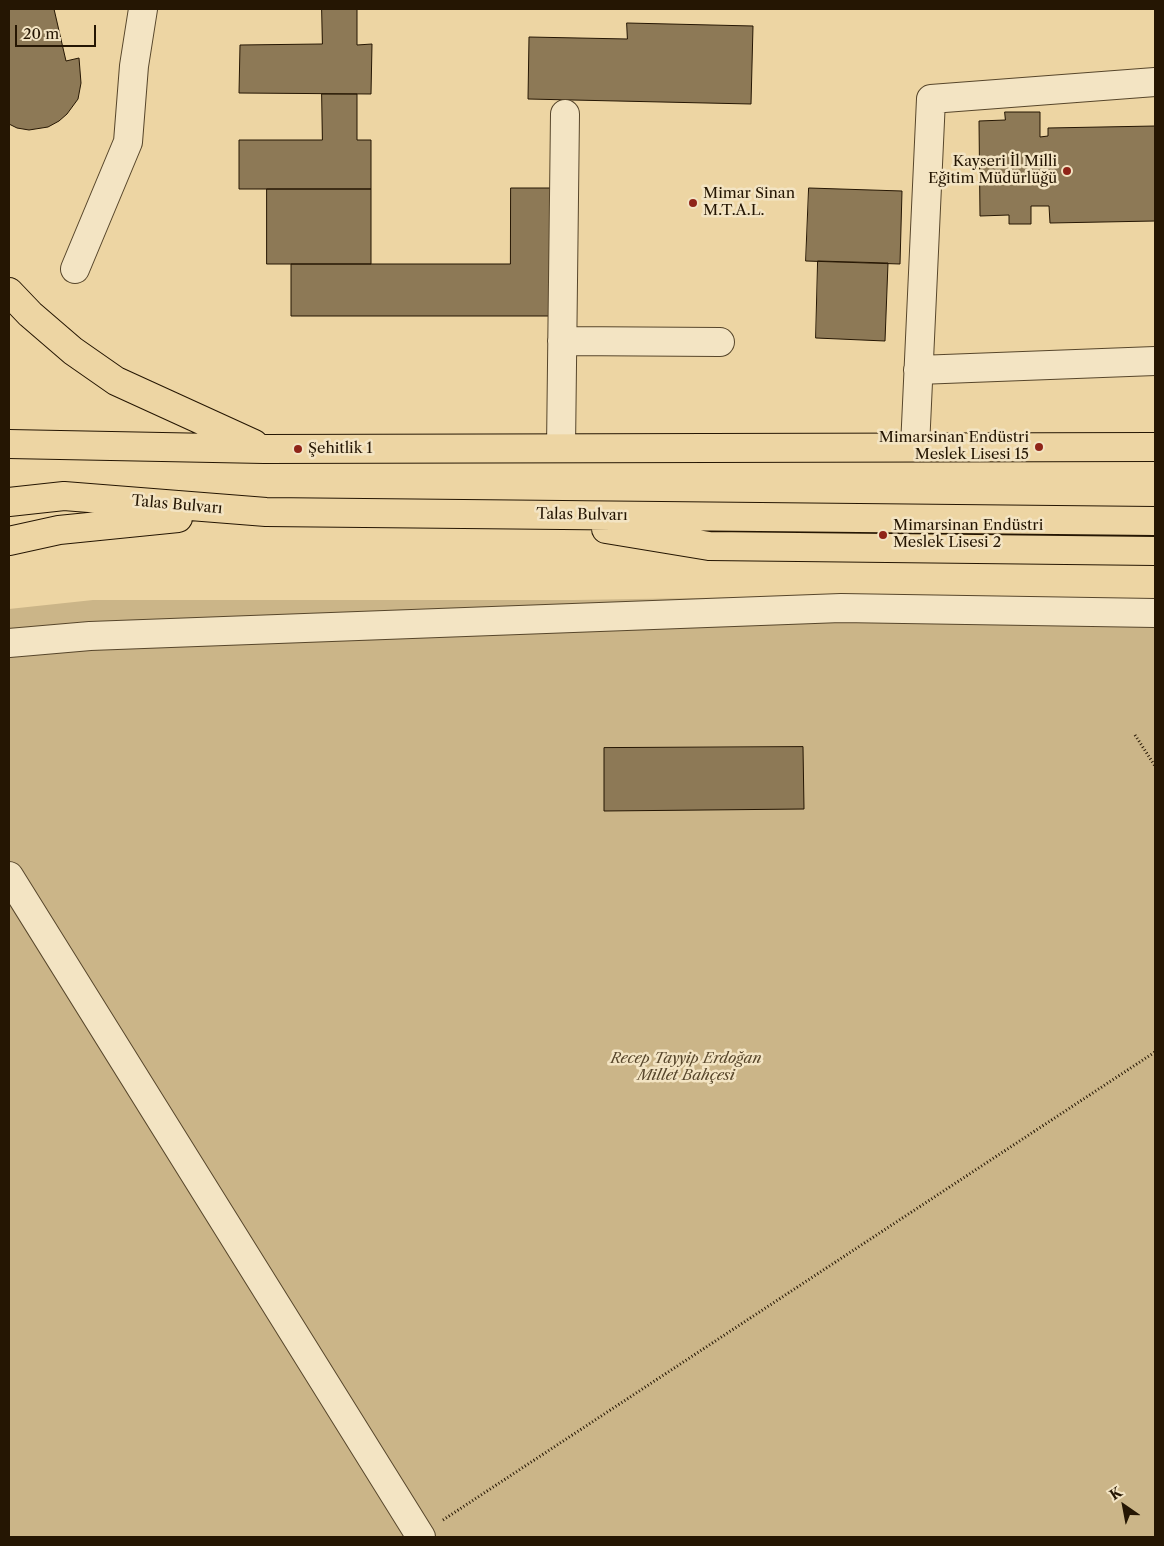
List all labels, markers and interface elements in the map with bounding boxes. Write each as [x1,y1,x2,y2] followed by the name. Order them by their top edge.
[18,15,99,47] scale bar
[23,24,59,43] text: 20 m
[928,153,1057,188] place label: Kayseri İl Milli Eğitim Müdürlüğü
[1061,165,1073,177] marker: Kayseri İl Milli Eğitim Müdürlüğü
[703,185,795,220] place label: Mimar Sinan M.T.A.L.
[687,197,699,209] marker: Mimar Sinan M.T.A.L.
[879,429,1029,464] place label: Mimarsinan Endüstri Meslek Lisesi 15
[308,440,373,458] place label: Şehitlik 1
[1033,441,1045,453] marker: Mimarsinan Endüstri Meslek Lisesi 15
[292,443,304,455] marker: Şehitlik 1
[131,492,223,518] street label: Talas Bulvarı
[536,505,628,525] street label: Talas Bulvarı
[893,517,1043,552] place label: Mimarsinan Endüstri Meslek Lisesi 2
[877,529,889,541] marker: Mimarsinan Endüstri Meslek Lisesi 2
[610,1050,762,1085] park label: Recep Tayyip Erdoğan Millet Bahçesi
[1099,1481,1149,1531] north arrow
[1106,1483,1125,1504] text: K

